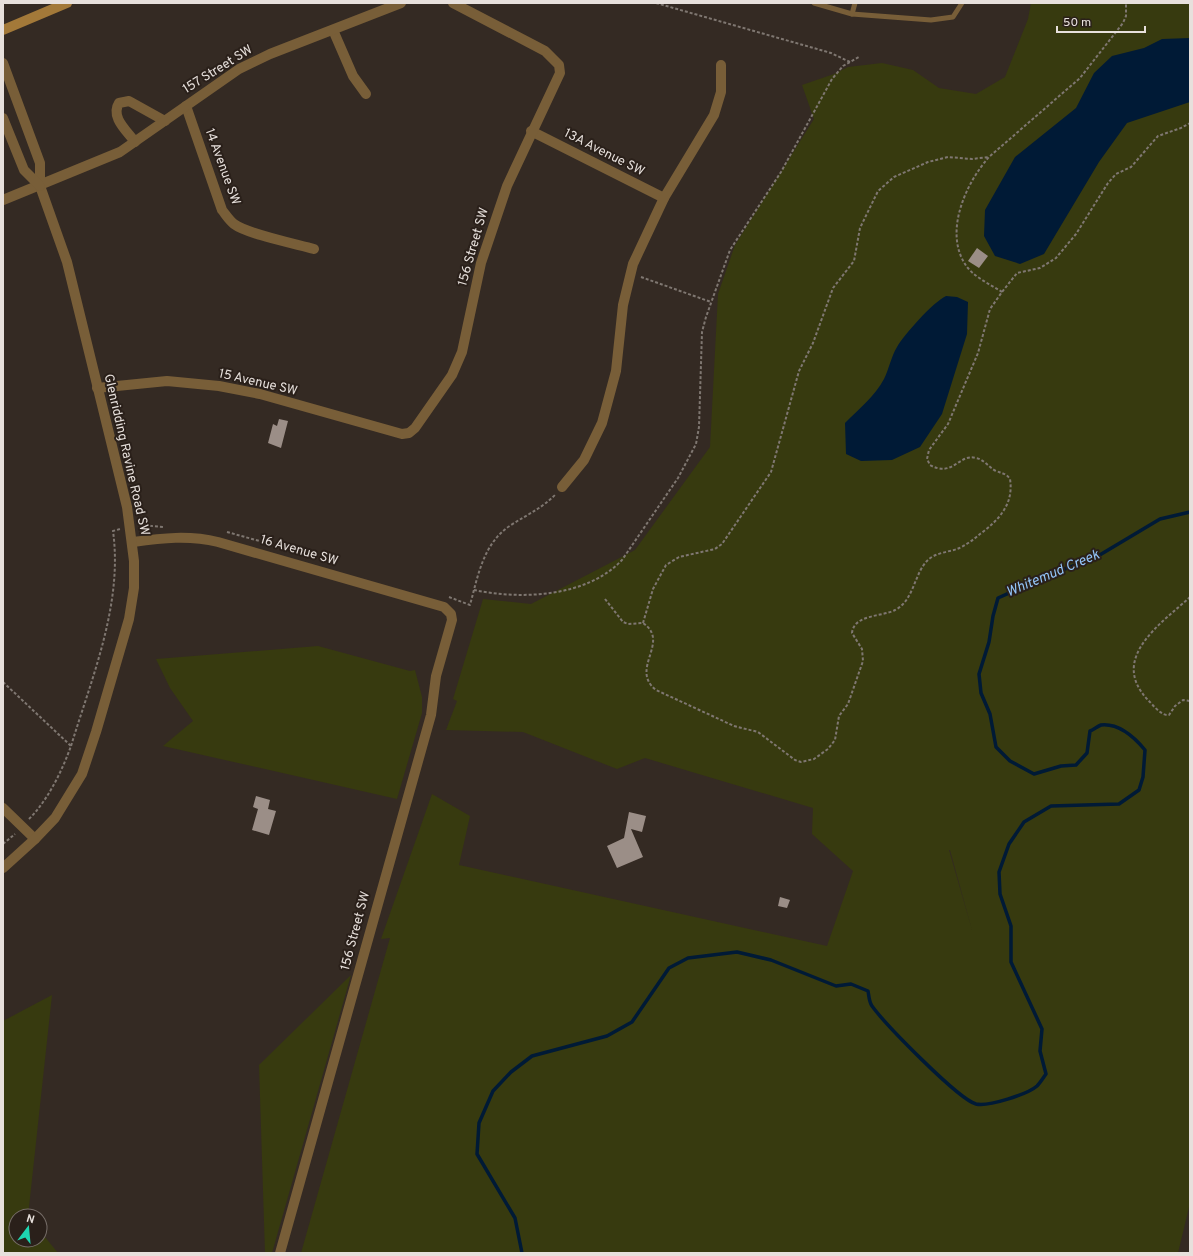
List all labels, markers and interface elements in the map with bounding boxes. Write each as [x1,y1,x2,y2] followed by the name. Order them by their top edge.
[1057,8,1145,34] scale bar
[1063,15,1091,31] text: 50 m
[180,42,256,98] street label: 157 Street SW
[561,126,647,180] street label: 13A Avenue SW
[201,127,243,207] street label: 14 Avenue SW
[455,206,493,288] street label: 156 Street SW
[217,366,299,400] street label: 15 Avenue SW
[100,373,152,538] street label: Glenridding Ravine Road SW
[258,532,340,570] street label: 16 Avenue SW
[1004,546,1103,601] water label: Whitemud Creek
[338,890,374,972] street label: 156 Street SW
[8,1208,48,1248] north arrow
[25,1212,36,1227] text: N

